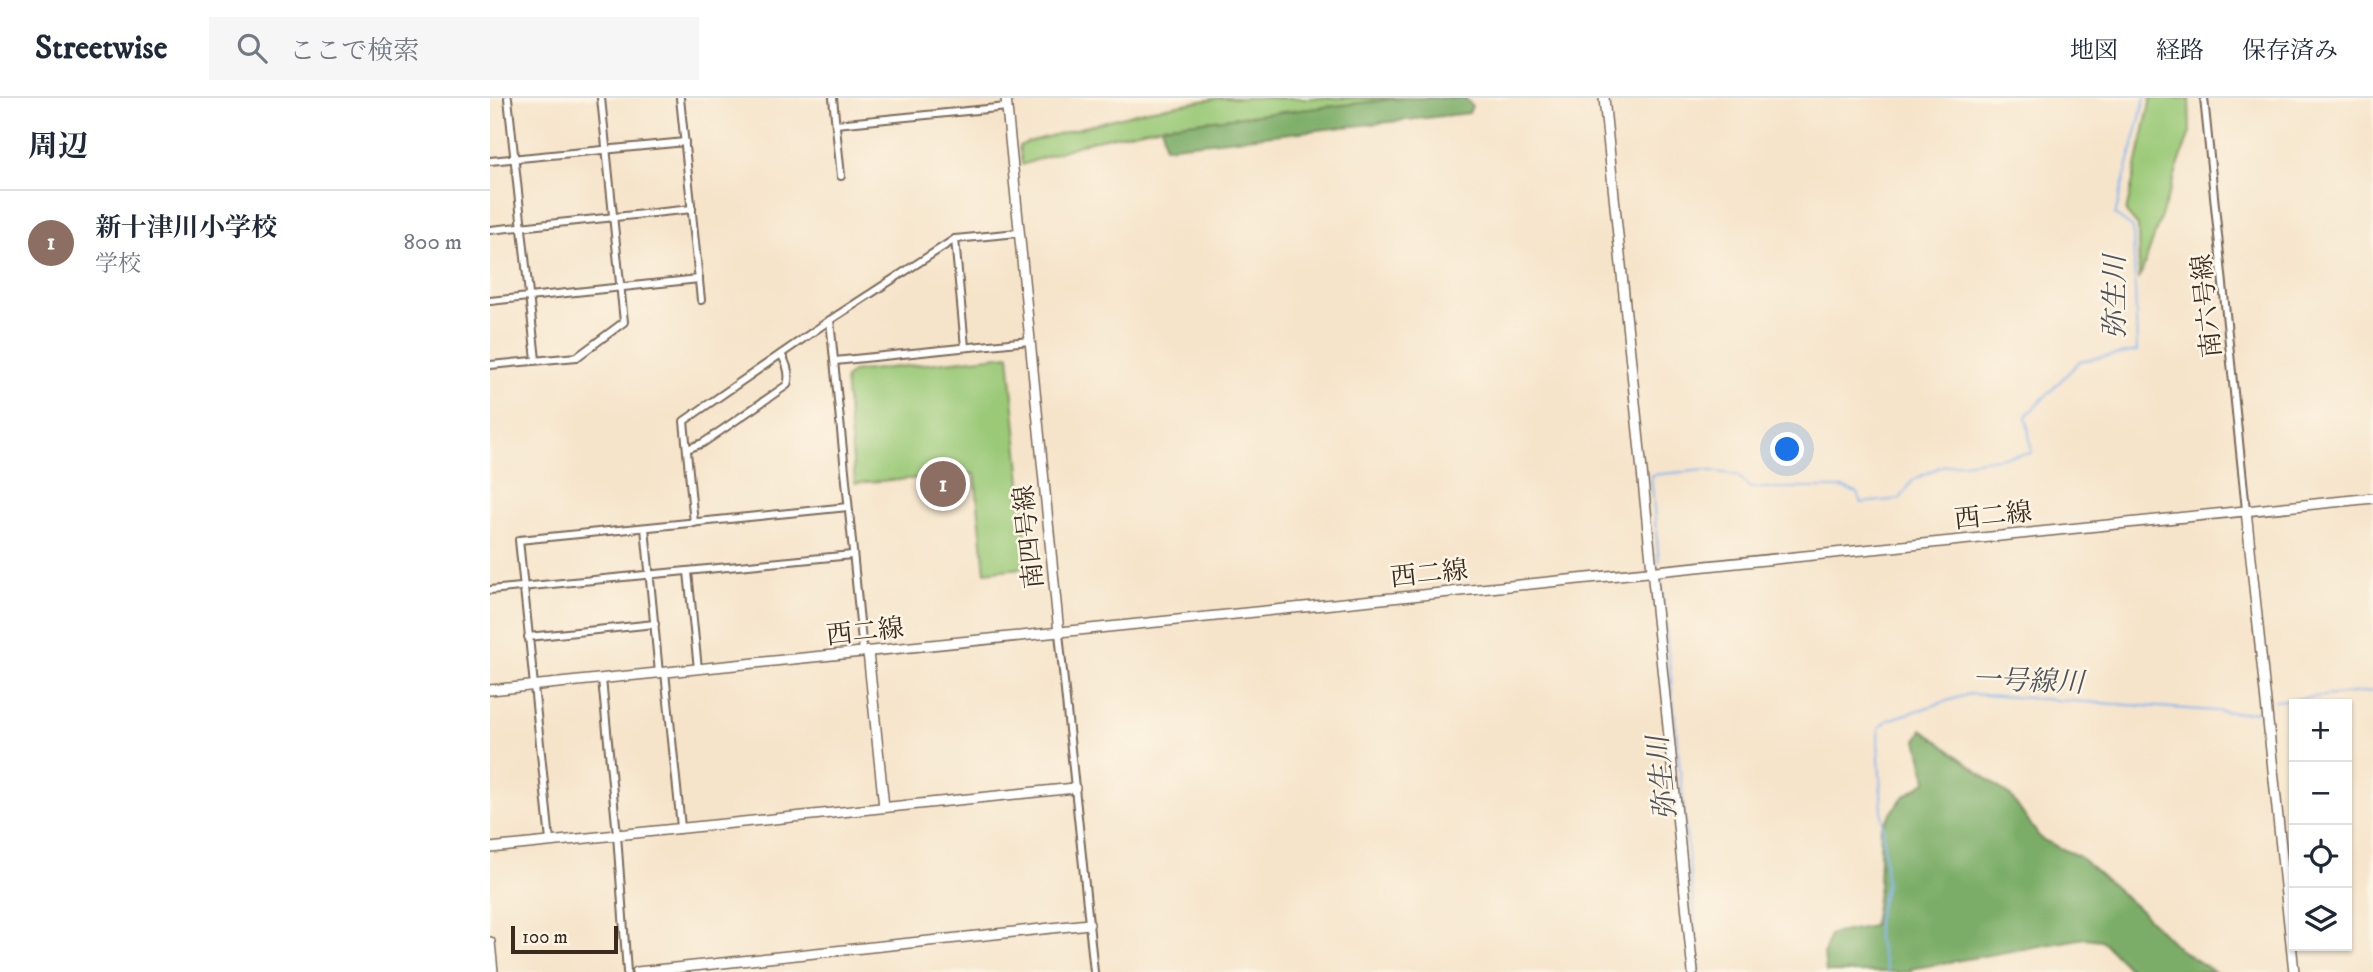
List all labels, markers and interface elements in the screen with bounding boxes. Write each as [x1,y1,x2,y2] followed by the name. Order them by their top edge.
[209,17,699,80] search box
[35,28,167,69] text: Streetwise
[233,29,271,67] icon: search
[289,35,419,68] text: ここで検索
[2070,36,2118,66] text: 地図
[2156,36,2204,66] text: 経路
[2242,36,2338,66] text: 保存済み
[28,129,88,166] text: 周辺
[95,212,277,245] text: 新十津川小学校
[47,228,55,257] text: 1
[404,228,462,257] text: 800 m
[95,250,141,279] text: 学校
[2098,252,2133,339] water label: 弥生川
[2186,252,2229,359] street label: 南六号線
[1770,432,1804,466] your location
[920,458,966,510] pin: 1
[1008,483,1051,590] street label: 南四号線
[1953,496,2034,537] street label: 西二線
[1389,554,1470,595] street label: 西二線
[825,612,906,653] street label: 西二線
[1971,662,2088,701] water label: 一号線川
[2289,699,2352,951] map controls
[2289,699,2352,762] button: +
[1640,731,1684,821] water label: 弥生川
[2289,762,2352,825] button: −
[2289,825,2352,888] button: locate
[2289,888,2352,951] button: layers
[511,923,618,955] scale bar
[522,926,568,949] text: 100 m

